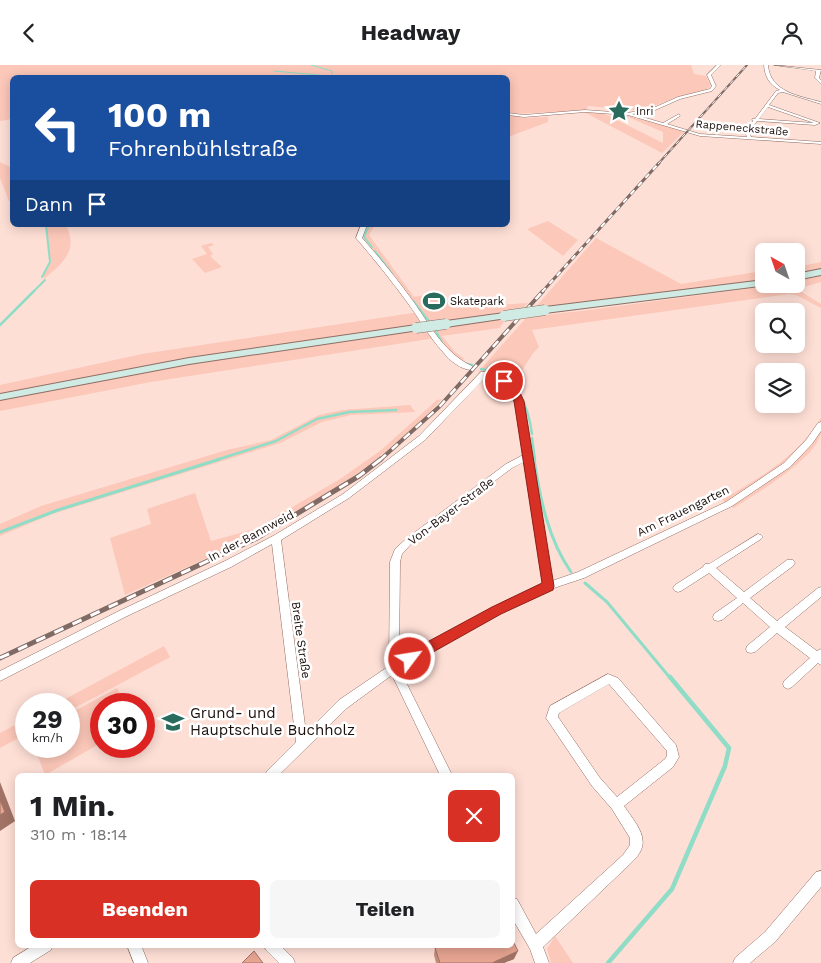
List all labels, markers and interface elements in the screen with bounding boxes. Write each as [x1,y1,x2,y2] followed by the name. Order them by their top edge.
[15,19,43,47] icon: back
[778,19,806,47] icon: person
[361,20,460,45] text: Headway
[108,94,211,136] text: 100 m
[25,95,90,160] icon: left
[606,98,632,124] place icon: Inri
[636,105,653,118] place label: Inri
[695,117,789,139] street label: Rappeneckstraße
[108,136,298,161] text: Fohrenbühlstraße
[83,190,111,218] icon: arrive
[25,193,73,216] text: Dann
[755,243,805,293] north arrow
[755,243,805,413] map controls
[421,288,447,314] sports icon: Skatepark
[450,295,504,308] place label: Skatepark
[755,303,805,353] button: search
[483,360,525,402] pin
[755,363,805,413] button: layers
[490,367,518,395] icon: arrive
[405,474,497,548] street label: Von-Bayer-Straße
[635,483,731,539] street label: Am Frauengarten
[206,508,296,564] street label: In der Bannweid
[289,601,313,679] street label: Breite Straße
[383,632,435,684] position arrow
[90,693,155,758] speed limit sign: 30
[190,704,355,739] place label: Grund- und Hauptschule Buchholz
[32,705,63,734] text: 29
[160,709,186,735] school or university icon: Grund- und Hauptschule Buchholz
[32,731,63,745] text: km/h
[30,788,115,823] text: 1 Min.
[448,790,500,842] button: close
[30,825,127,844] text: 310 m · 18:14
[30,880,260,938] button: Beenden
[270,880,500,938] button: Teilen

